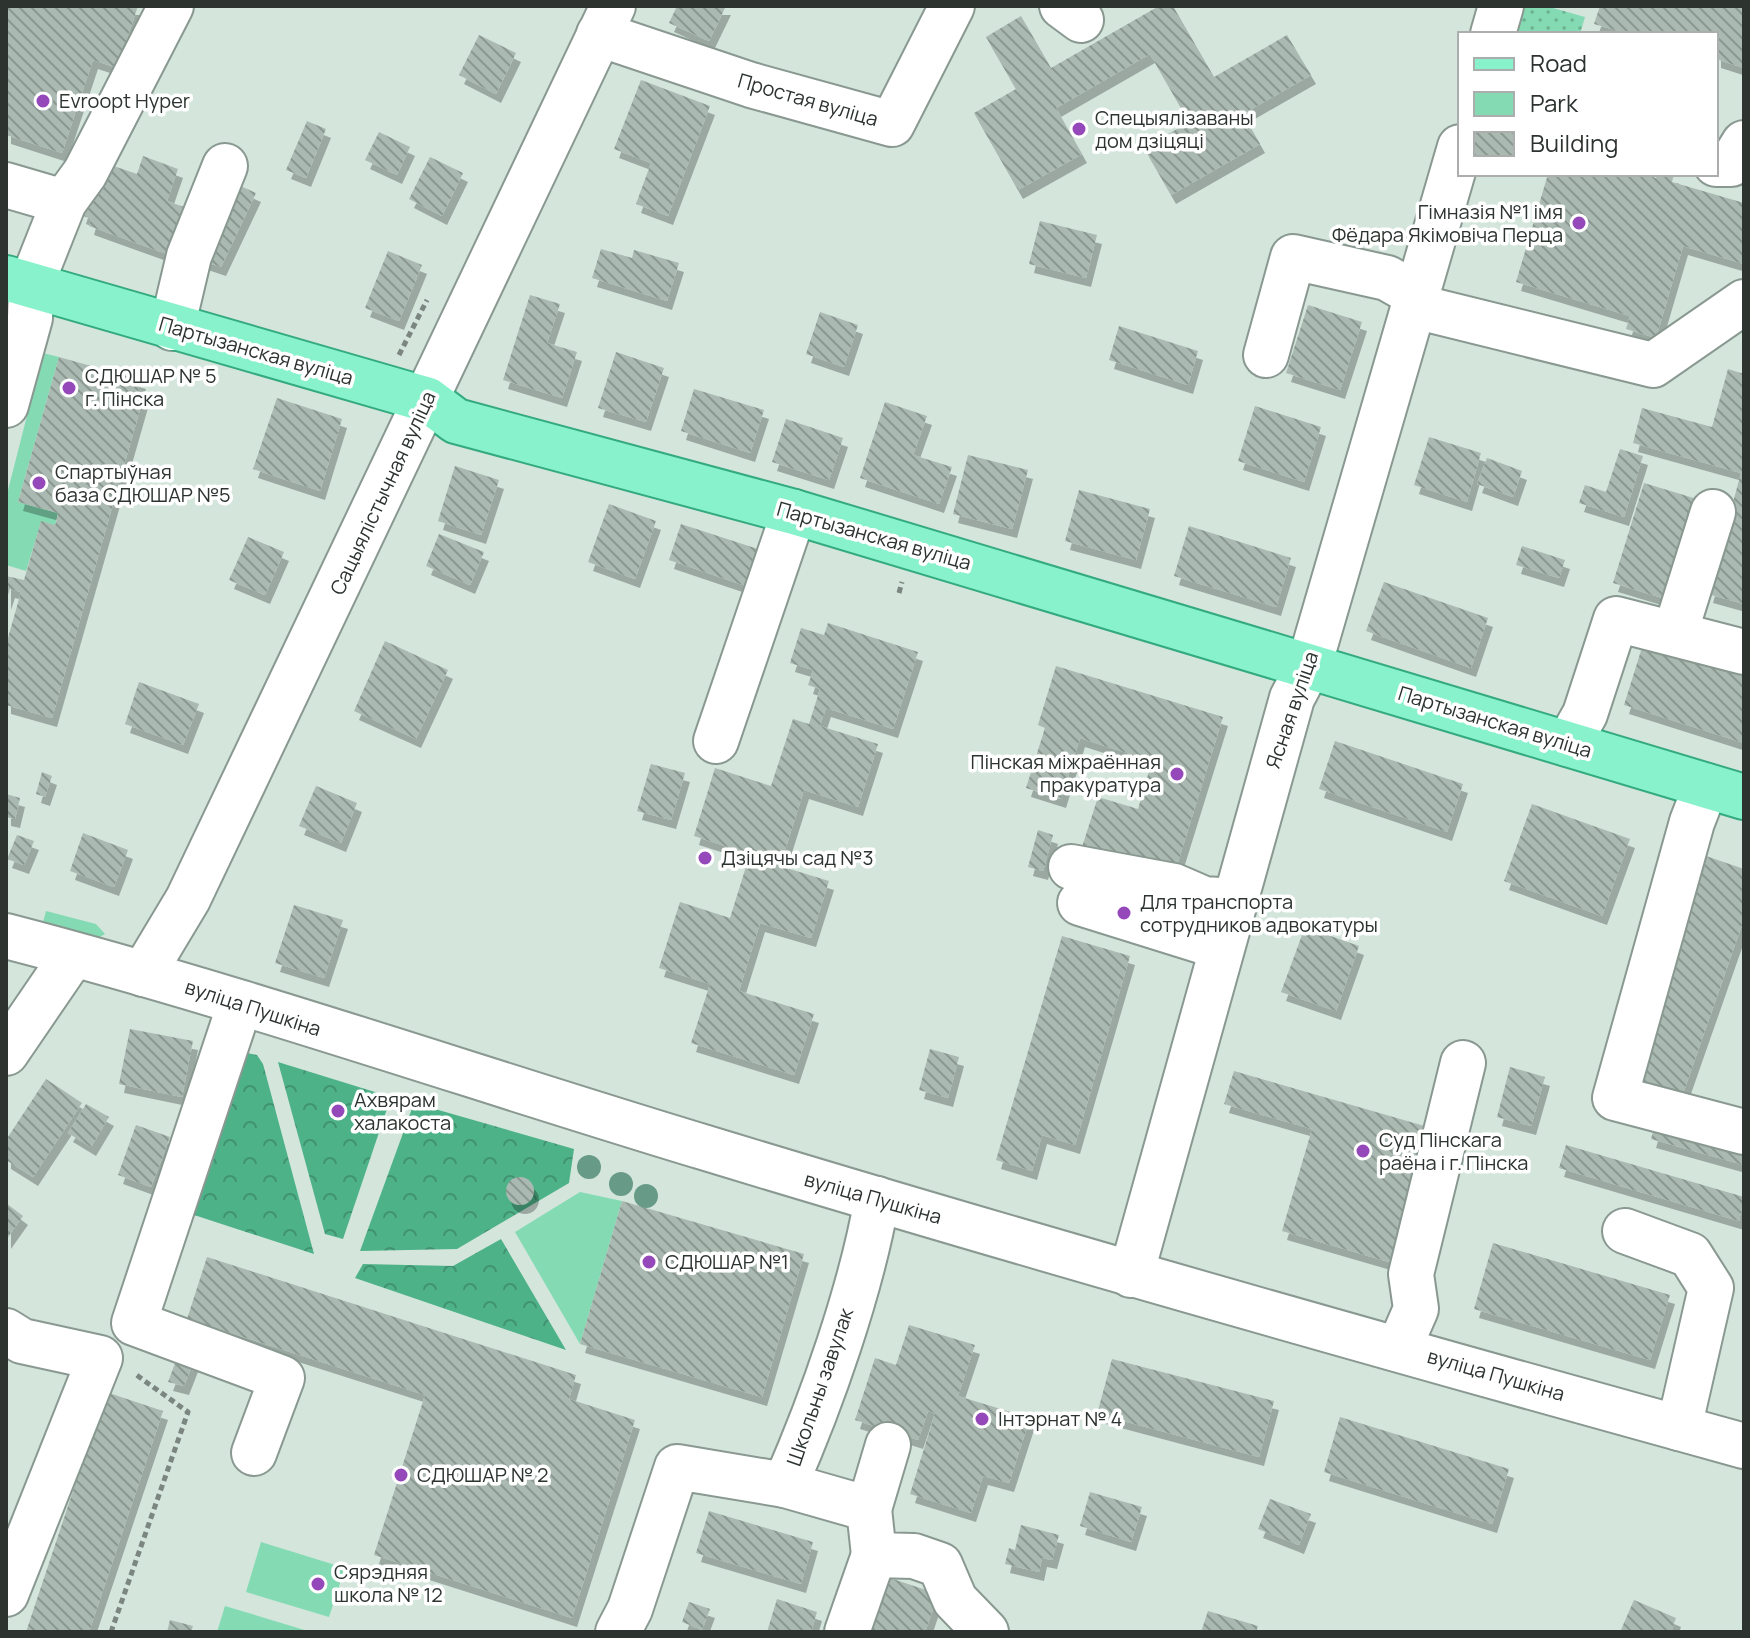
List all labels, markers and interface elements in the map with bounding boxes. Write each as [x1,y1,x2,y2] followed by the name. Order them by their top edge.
[1458,32,1718,176] legend
[1530,46,1587,79] text: Road
[735,67,881,132] street label: Простая вуліца
[1530,86,1579,119] text: Park
[59,87,190,114] place label: Evroopt Hyper
[34,92,52,110] marker: Evroopt Hyper
[1095,104,1254,154] place label: Спецыялізаваны дом дзіцяці
[1070,120,1088,138] marker: Спецыялізаваны дом дзіцяці
[1530,126,1618,159] text: Building
[1332,198,1563,248] place label: Гімназія №1 імя Фёдара Якімовіча Перца
[1570,214,1588,232] marker: Гімназія №1 імя Фёдара Якімовіча Перца
[156,310,356,391] street label: Партызанская вуліца
[85,362,217,412] place label: СДЮШАР № 5 г. Пінска
[60,379,78,397] marker: СДЮШАР № 5 г. Пінска
[323,386,442,599] street label: Сацыялістычная вуліца
[55,458,231,508] place label: Спартыўная база СДЮШАР №5
[30,474,48,492] marker: Спартыўная база СДЮШАР №5
[774,495,974,576] street label: Партызанская вуліца
[1259,648,1324,772] street label: Ясная вуліца
[1395,679,1595,764] street label: Партызанская вуліца
[971,748,1161,798] place label: Пінская міжраённая пракуратура
[1168,765,1186,783] marker: Пінская міжраённая пракуратура
[721,844,874,871] place label: Дзіцячы сад №3
[696,849,714,867] marker: Дзіцячы сад №3
[1140,888,1378,938] place label: Для транспорта сотрудников адвокатуры
[1115,904,1133,922] marker: Для транспорта сотрудников адвокатуры
[182,973,325,1042] street label: вуліца Пушкіна
[354,1086,451,1136] place label: Ахвярам халакоста
[329,1102,347,1120] marker: Ахвярам халакоста
[1379,1126,1528,1176] place label: Суд Пінскага раёна і г. Пінска
[1354,1142,1372,1160] marker: Суд Пінскага раёна і г. Пінска
[801,1165,945,1230] street label: вуліца Пушкіна
[665,1248,789,1275] place label: СДЮШАР №1
[640,1253,658,1271] marker: СДЮШАР №1
[780,1303,860,1469] street label: Школьны завулак
[1424,1342,1568,1407] street label: вуліца Пушкіна
[998,1405,1122,1432] place label: Інтэрнат № 4
[973,1410,991,1428] marker: Інтэрнат № 4
[417,1461,548,1488] place label: СДЮШАР № 2
[392,1466,410,1484] marker: СДЮШАР № 2
[334,1558,443,1608] place label: Сярэдняя школа № 12
[309,1575,327,1593] marker: Сярэдняя школа № 12

